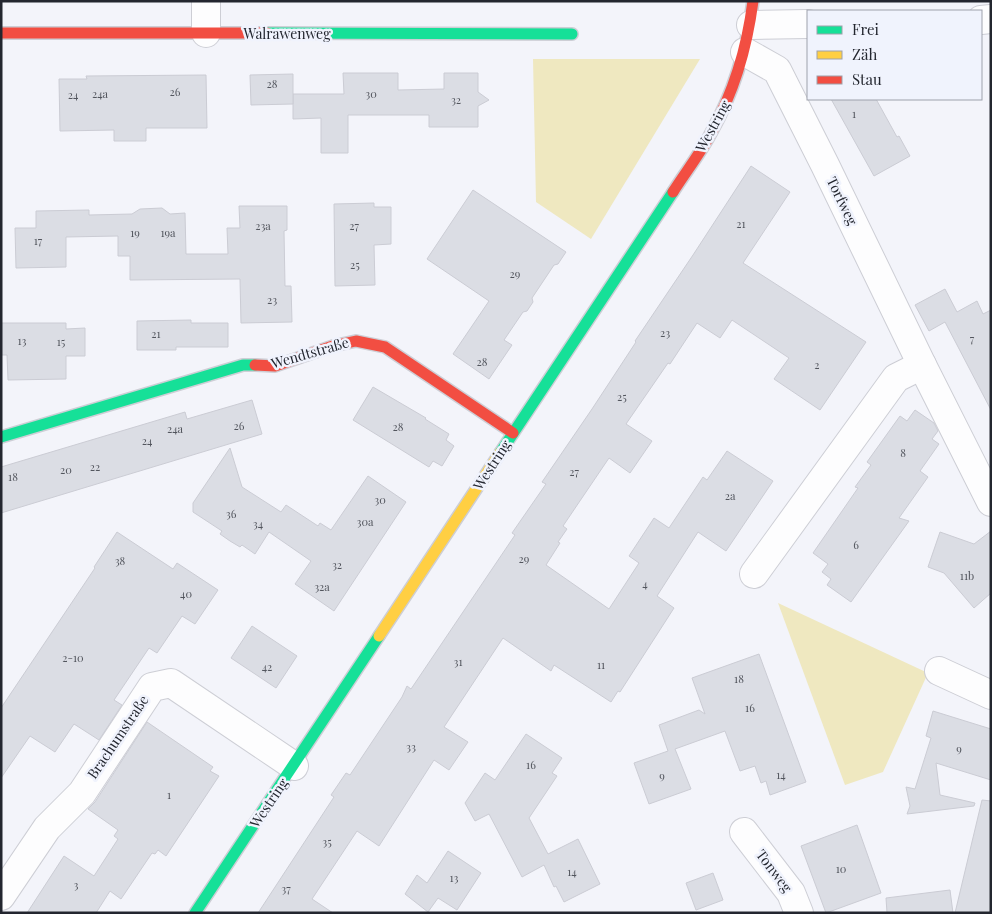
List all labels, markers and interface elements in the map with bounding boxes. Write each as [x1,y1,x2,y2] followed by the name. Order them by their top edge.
[807,10,982,100] legend
[852,19,880,39] text: Frei
[242,24,331,43] street label: Walrawenweg
[852,44,877,64] text: Zäh
[852,69,882,89] text: Stau
[267,76,278,91] house number: 28
[170,84,181,99] house number: 26
[92,86,109,101] house number: 24a
[365,86,377,101] house number: 30
[68,87,79,102] house number: 24
[451,92,461,107] house number: 32
[690,96,735,156] street label: Westring
[852,106,856,121] house number: 1
[823,173,863,229] street label: Torfweg
[736,216,746,231] house number: 21
[255,218,271,233] house number: 23a
[349,218,359,233] house number: 27
[130,225,140,240] house number: 19
[160,225,176,240] house number: 19a
[34,233,43,248] house number: 17
[350,257,360,272] house number: 25
[510,266,521,281] house number: 29
[267,292,277,307] house number: 23
[660,325,670,340] house number: 23
[151,326,161,341] house number: 21
[970,331,975,346] house number: 7
[268,332,351,373] street label: Wendtstraße
[18,333,26,348] house number: 13
[57,334,66,349] house number: 15
[477,354,488,369] house number: 28
[814,357,820,372] house number: 2
[617,389,627,404] house number: 25
[234,418,245,433] house number: 26
[393,419,404,434] house number: 28
[167,421,184,436] house number: 24a
[142,433,153,448] house number: 24
[468,436,515,494] street label: Westring
[900,445,906,460] house number: 8
[90,459,100,474] house number: 22
[60,462,72,477] house number: 20
[569,464,579,479] house number: 27
[8,469,18,484] house number: 18
[725,488,736,503] house number: 2a
[374,492,386,507] house number: 30
[226,506,237,521] house number: 36
[356,514,374,529] house number: 30a
[253,516,264,531] house number: 34
[853,537,859,552] house number: 6
[519,551,530,566] house number: 29
[115,553,126,568] house number: 38
[332,557,342,572] house number: 32
[960,568,974,583] house number: 11b
[642,576,648,591] house number: 4
[314,579,330,594] house number: 32a
[180,586,192,601] house number: 40
[62,650,84,665] house number: 2-10
[453,654,463,669] house number: 31
[597,657,605,672] house number: 11
[262,659,272,674] house number: 42
[734,671,744,686] house number: 18
[83,691,153,782] street label: Brachumstraße
[745,700,755,715] house number: 16
[406,739,416,754] house number: 33
[956,741,962,756] house number: 9
[526,757,536,772] house number: 16
[776,767,786,782] house number: 14
[659,768,665,783] house number: 9
[245,774,292,832] street label: Westring
[167,787,171,802] house number: 1
[322,834,332,849] house number: 35
[752,845,797,897] street label: Tonweg
[836,861,847,876] house number: 10
[567,864,577,879] house number: 14
[450,870,458,885] house number: 13
[74,877,79,892] house number: 3
[281,881,291,896] house number: 37

